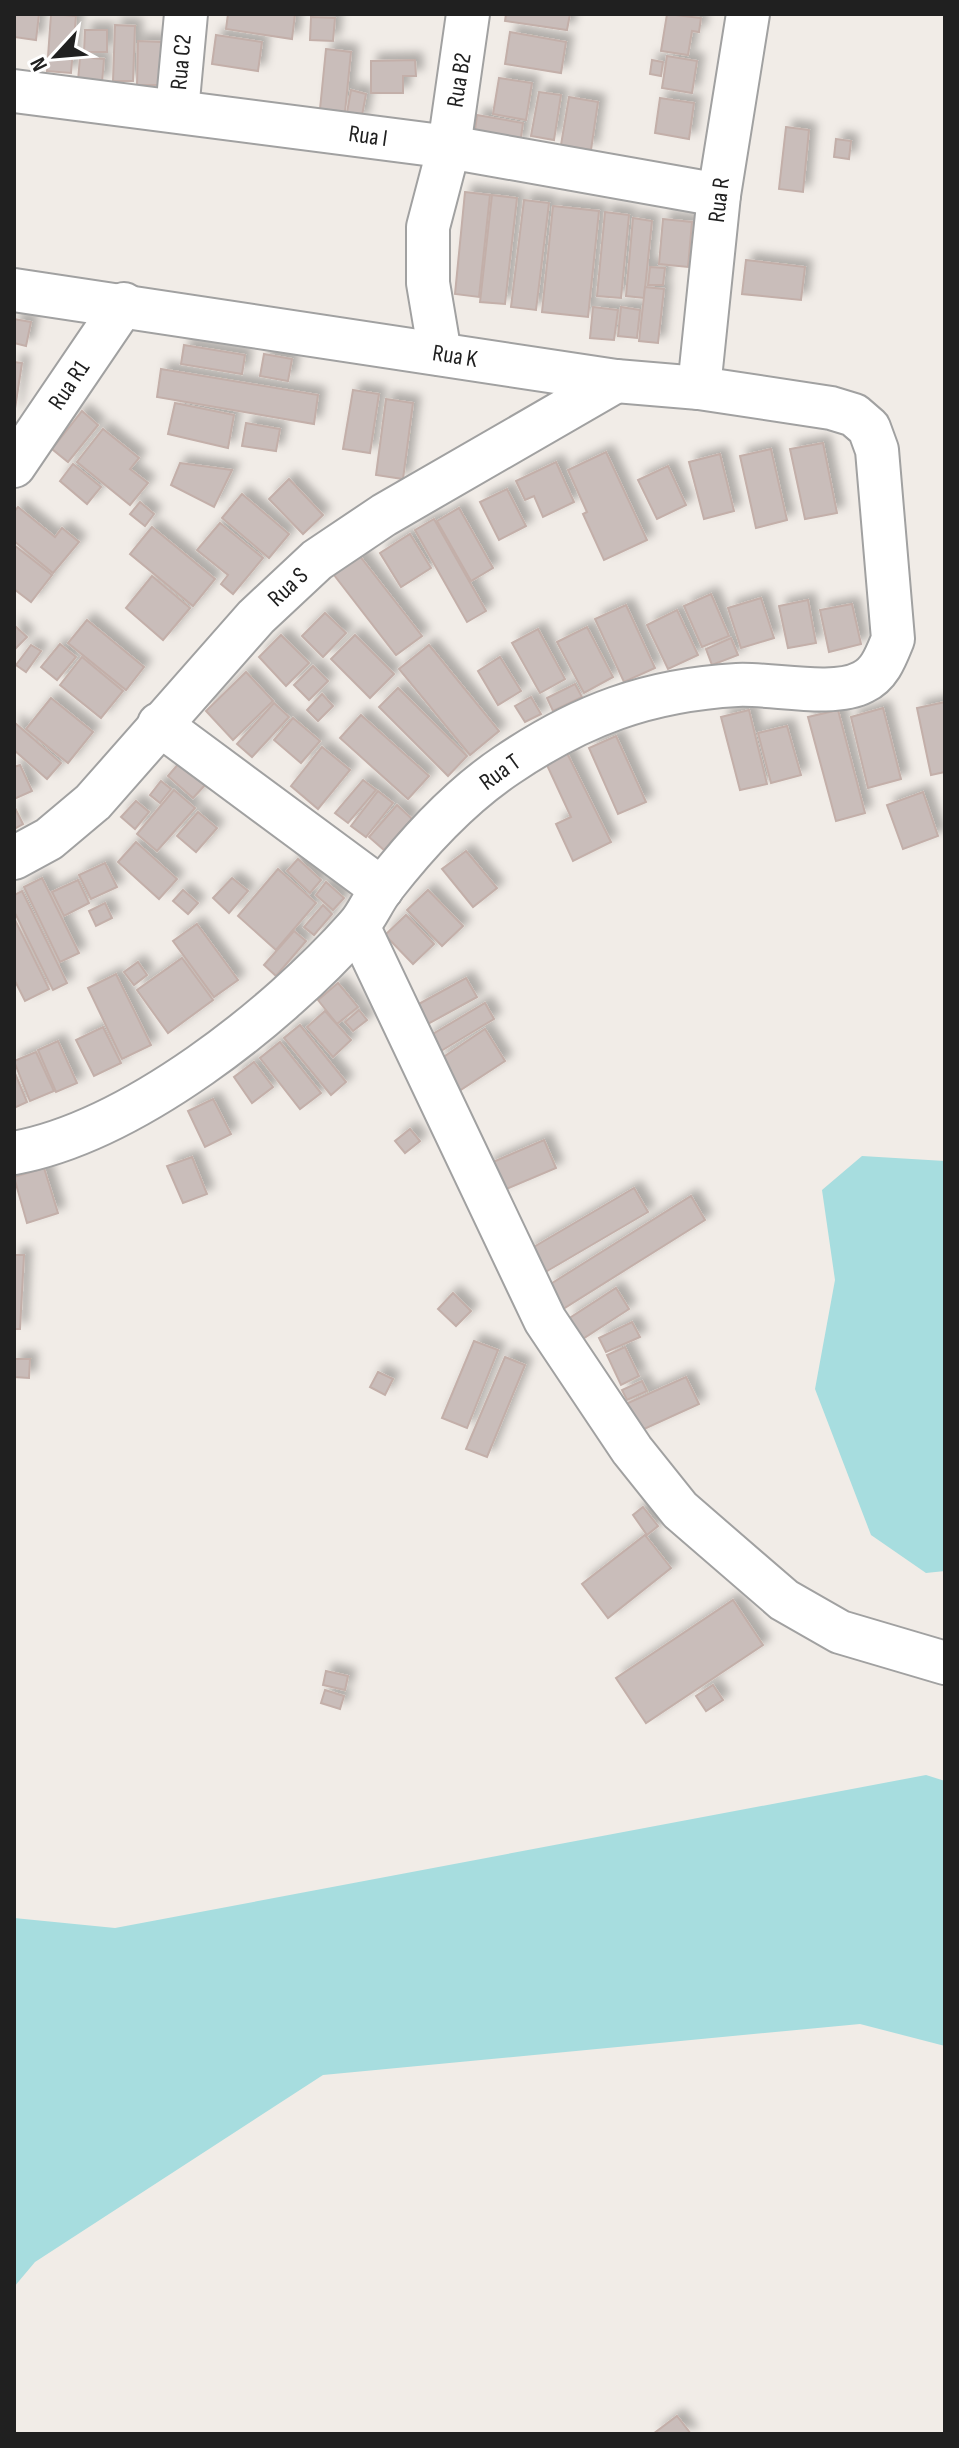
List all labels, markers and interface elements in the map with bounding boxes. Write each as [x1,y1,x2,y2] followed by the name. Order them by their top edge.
[16,16,96,96] north arrow
[164,33,198,91] street label: Rua C2
[440,51,478,109] street label: Rua B2
[25,53,54,75] text: N
[347,119,389,153] street label: Rua I
[702,176,736,224] street label: Rua R
[430,338,480,374] street label: Rua K
[42,354,96,415] street label: Rua R1
[262,561,314,613] street label: Rua S
[474,747,526,797] street label: Rua T

